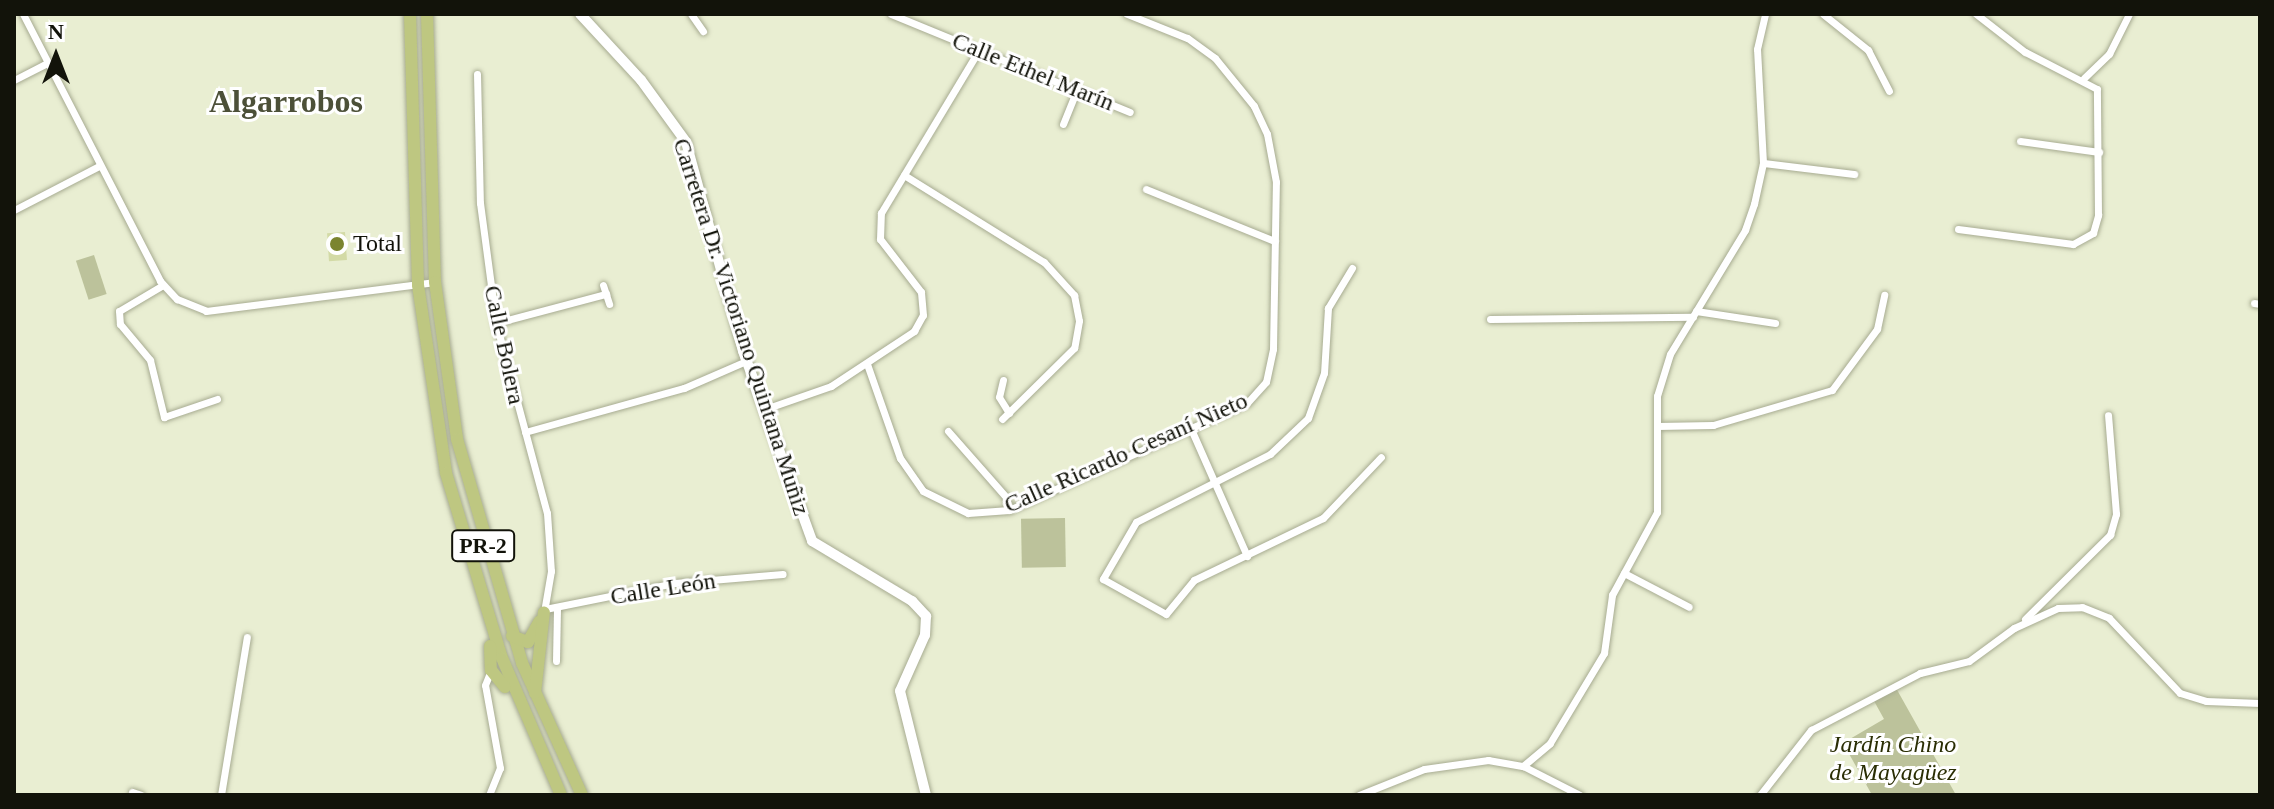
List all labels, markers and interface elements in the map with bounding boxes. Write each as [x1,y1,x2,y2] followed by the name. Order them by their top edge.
[16,16,96,96] north arrow
[48,19,64,44] text: N
[948,26,1118,118] street label: Calle Ethel Marín
[209,82,363,120] district label: Algarrobos
[666,135,816,519] street label: Carretera Dr. Victoriano Quintana Muñiz
[353,230,402,258] place label: Total
[328,235,346,253] marker: Total
[477,283,531,407] street label: Calle Bolera
[1000,386,1252,520] street label: Calle Ricardo Cesaní Nieto
[451,528,515,564] road number: PR-2
[608,566,718,612] street label: Calle León
[1829,731,1957,787] park label: Jardín Chino de Mayagüez

